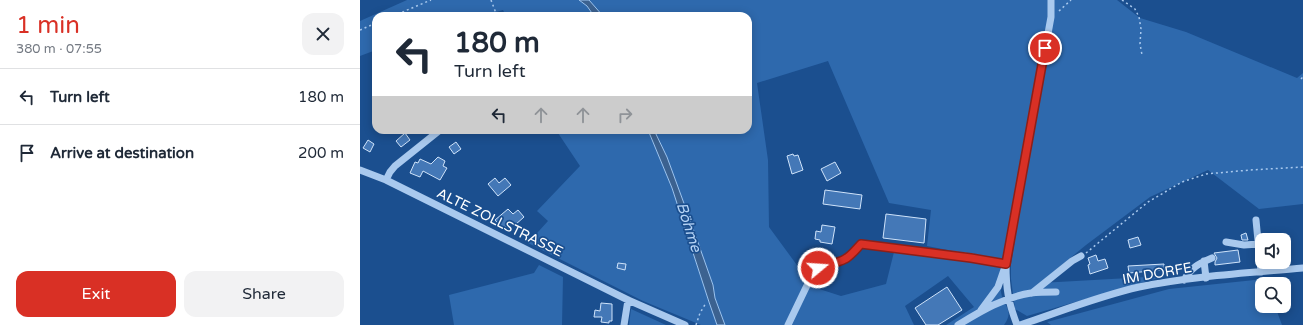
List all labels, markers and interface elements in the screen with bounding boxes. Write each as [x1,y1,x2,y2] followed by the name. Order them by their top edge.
[16,11,80,40] text: 1 min
[302,13,344,55] button: close
[454,26,540,60] text: 180 m
[388,28,440,80] icon: left
[1028,31,1062,65] pin
[1034,37,1056,59] icon: arrive
[16,41,102,57] text: 380 m · 07:55
[454,60,526,82] text: Turn left
[16,86,38,108] icon: left
[50,88,110,106] text: Turn left
[298,88,344,106] text: 180 m
[488,104,510,126] icon: left
[530,104,552,126] icon: ahead
[572,104,594,126] icon: ahead
[614,104,636,126] icon: right
[16,142,38,164] icon: arrive
[50,144,194,162] text: Arrive at destination
[298,144,344,162] text: 200 m
[434,185,566,260] street label: ALTE ZOLLSTRASSE
[673,200,706,255] water label: Böhme
[1255,233,1291,313] map controls
[1255,233,1291,269] button: sound
[797,247,839,289] position arrow
[1121,259,1193,288] street label: IM DORFE
[16,271,176,317] button: Exit
[184,271,344,317] button: Share
[1255,277,1291,313] button: search

